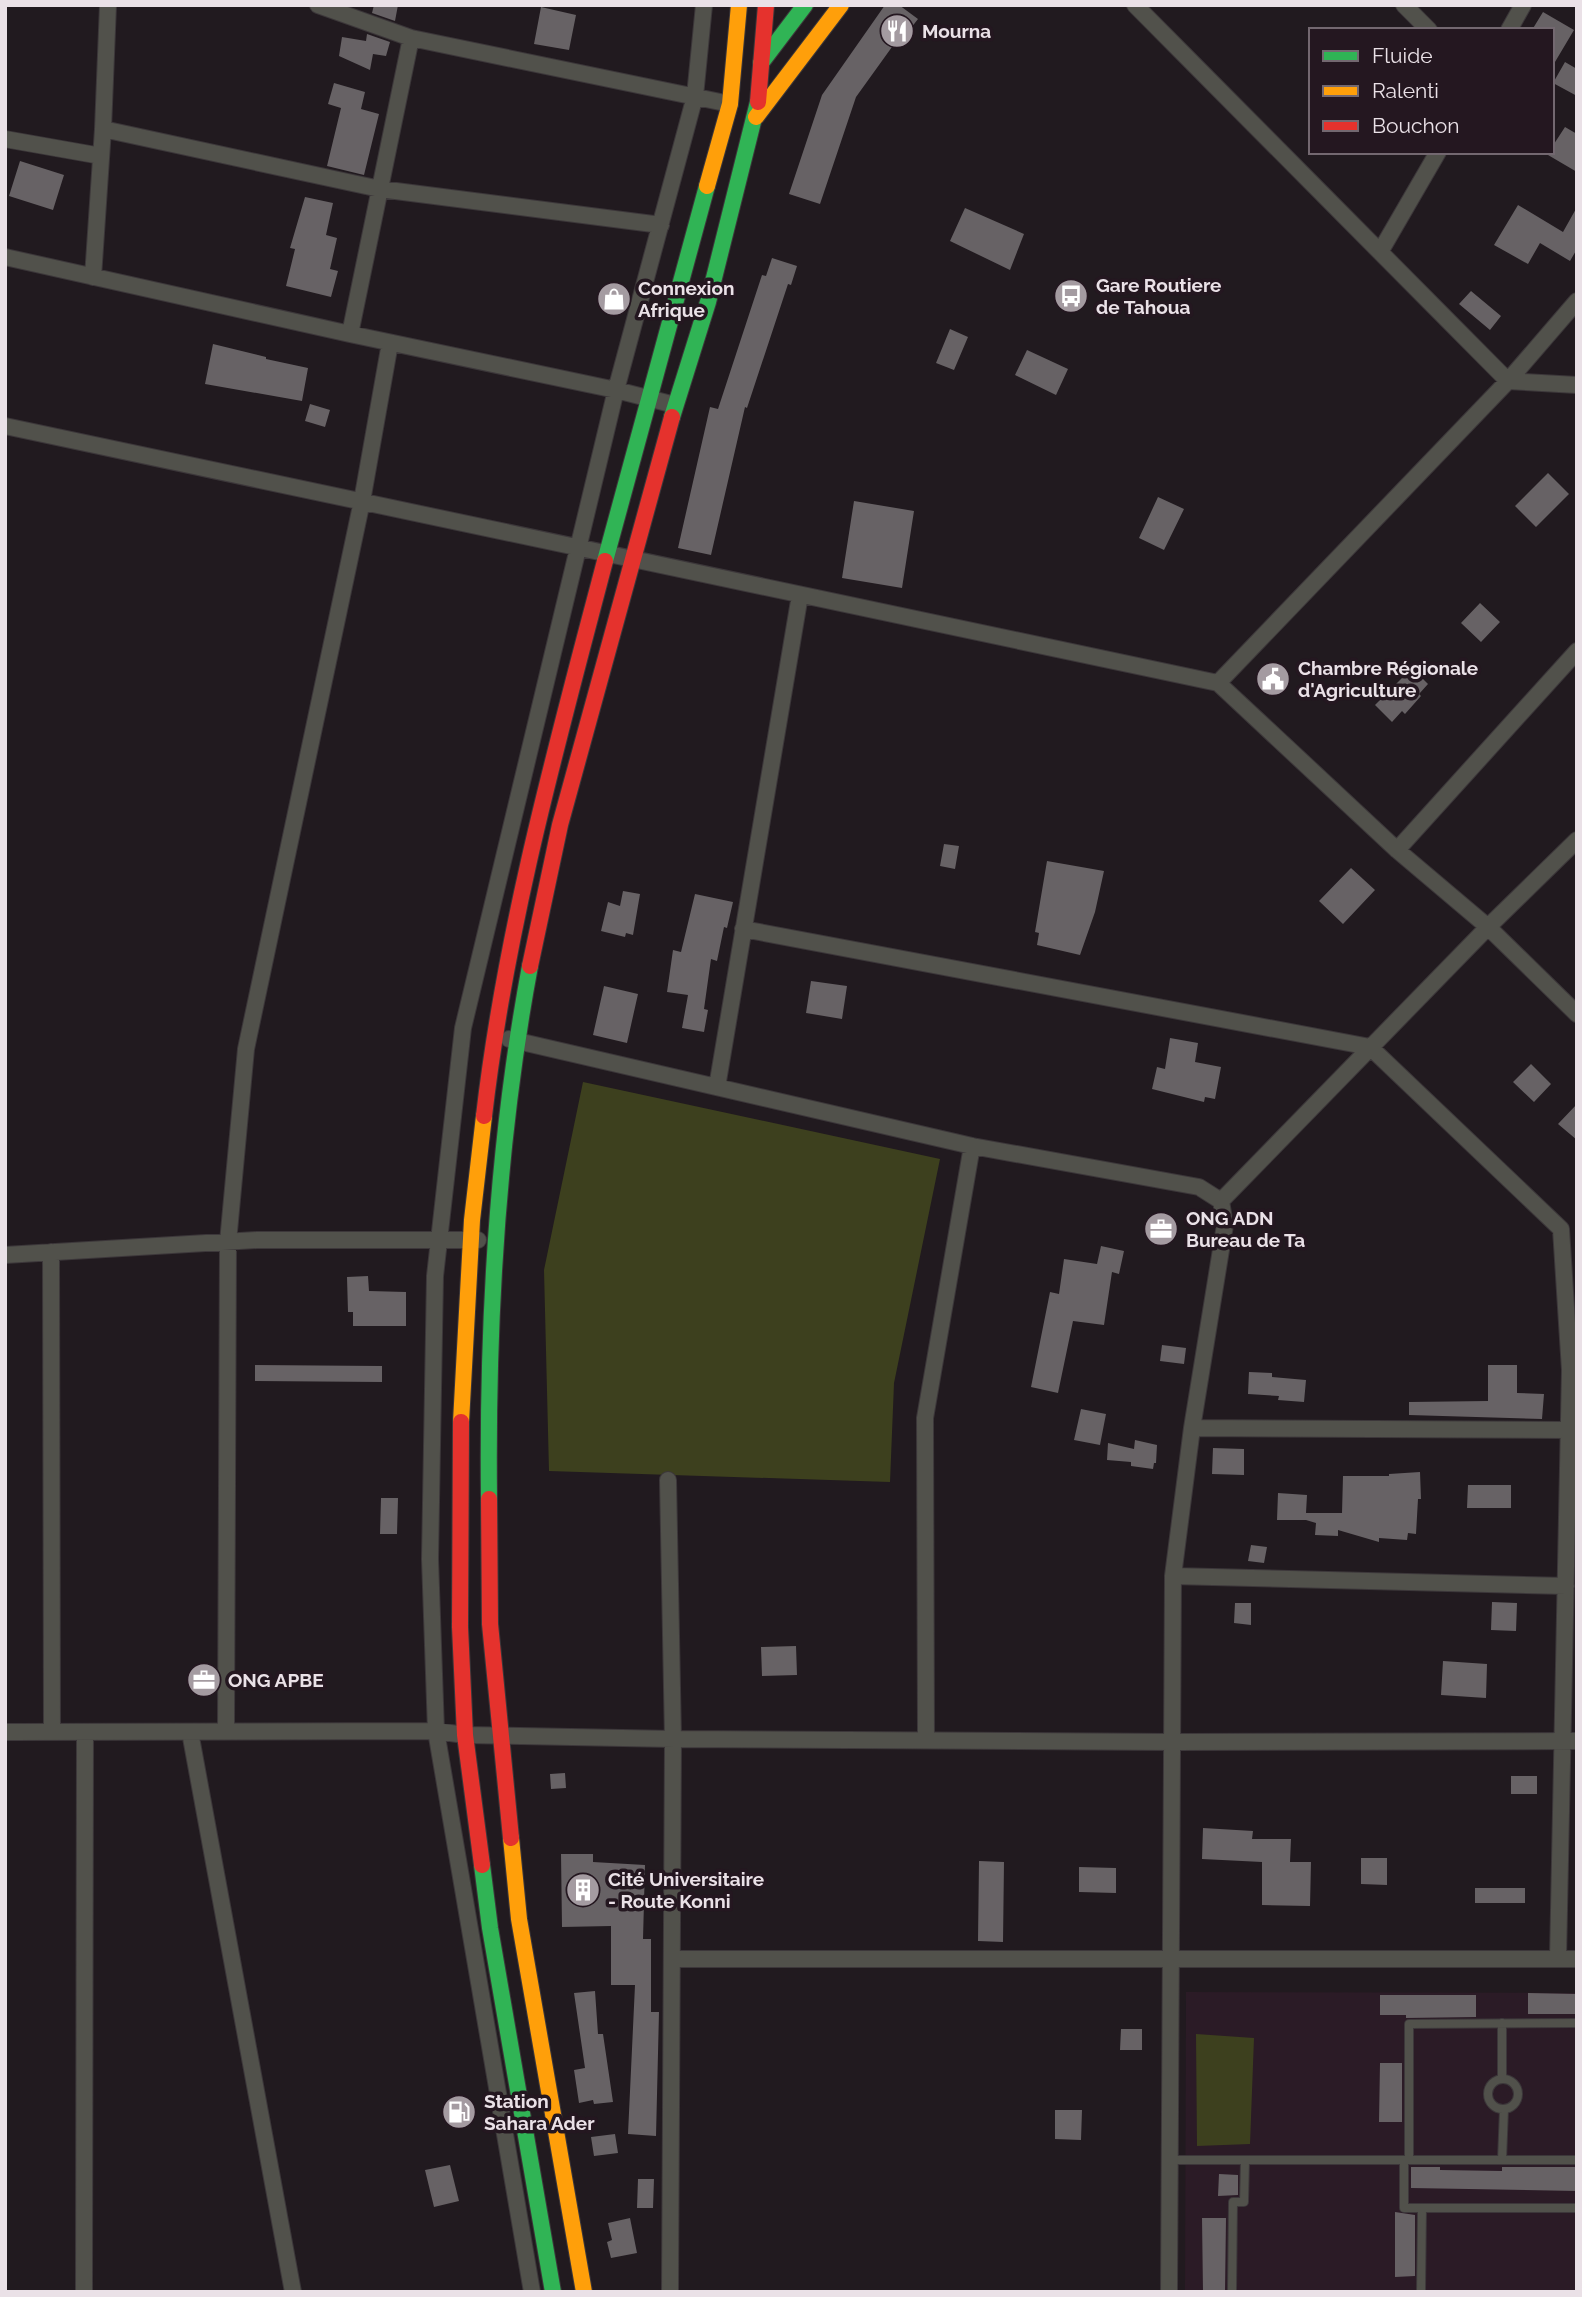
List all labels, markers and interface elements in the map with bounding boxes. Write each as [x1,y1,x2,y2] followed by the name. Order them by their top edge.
[878,12,916,50] restaurant icon: Mourna
[922,20,991,42] place label: Mourna
[1309,28,1554,154] legend
[1372,43,1433,68] text: Fluide
[1372,78,1439,103] text: Ralenti
[1372,113,1459,138] text: Bouchon
[1096,274,1222,318] place label: Gare Routiere de Tahoua
[638,277,734,321] place label: Connexion Afrique
[1052,277,1090,315] bus stop icon: Gare Routiere de Tahoua
[595,280,633,318] shop icon: Connexion Afrique
[1298,657,1478,701] place label: Chambre Régionale d'Agriculture
[1254,660,1292,698] public building icon: Chambre Régionale d'Agriculture
[1186,1207,1305,1251] place label: ONG ADN Bureau de Ta
[1142,1210,1180,1248] office icon: ONG ADN Bureau de Ta
[185,1661,223,1699] office icon: ONG APBE
[228,1669,324,1691] place label: ONG APBE
[608,1868,764,1912] place label: Cité Universitaire - Route Konni
[564,1871,602,1909] building icon: Cité Universitaire - Route Konni
[484,2090,595,2134] place label: Station Sahara Ader
[440,2093,478,2131] fuel station icon: Station Sahara Ader

